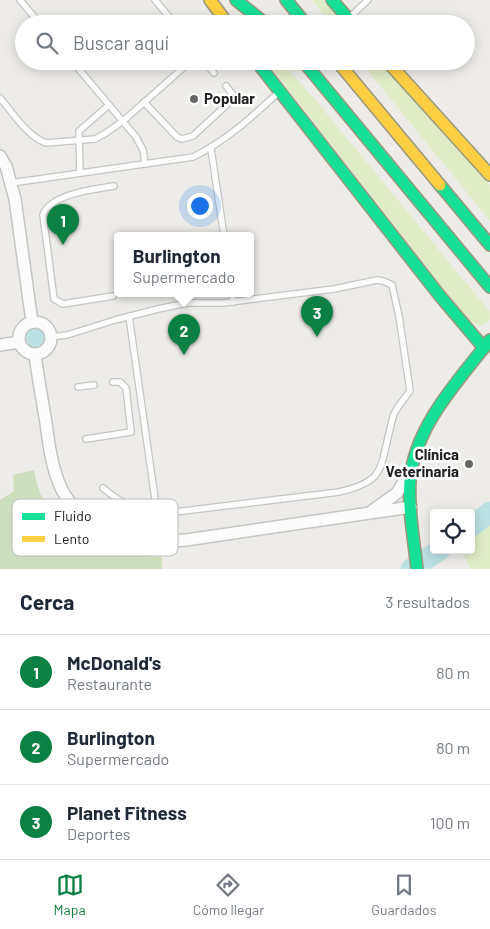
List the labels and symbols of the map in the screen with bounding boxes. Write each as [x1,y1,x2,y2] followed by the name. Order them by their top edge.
[204,89,255,107] place label: Popular
[188,93,200,105] marker: Popular
[187,193,213,219] your location
[47,204,79,245] pin: 1
[301,296,333,337] pin: 3
[168,314,200,355] pin: 2
[386,445,459,480] place label: Clínica Veterinaria
[463,458,475,470] marker: Clínica Veterinaria
[12,499,178,556] legend
[54,507,92,524] text: Fluido
[54,530,89,547] text: Lento

